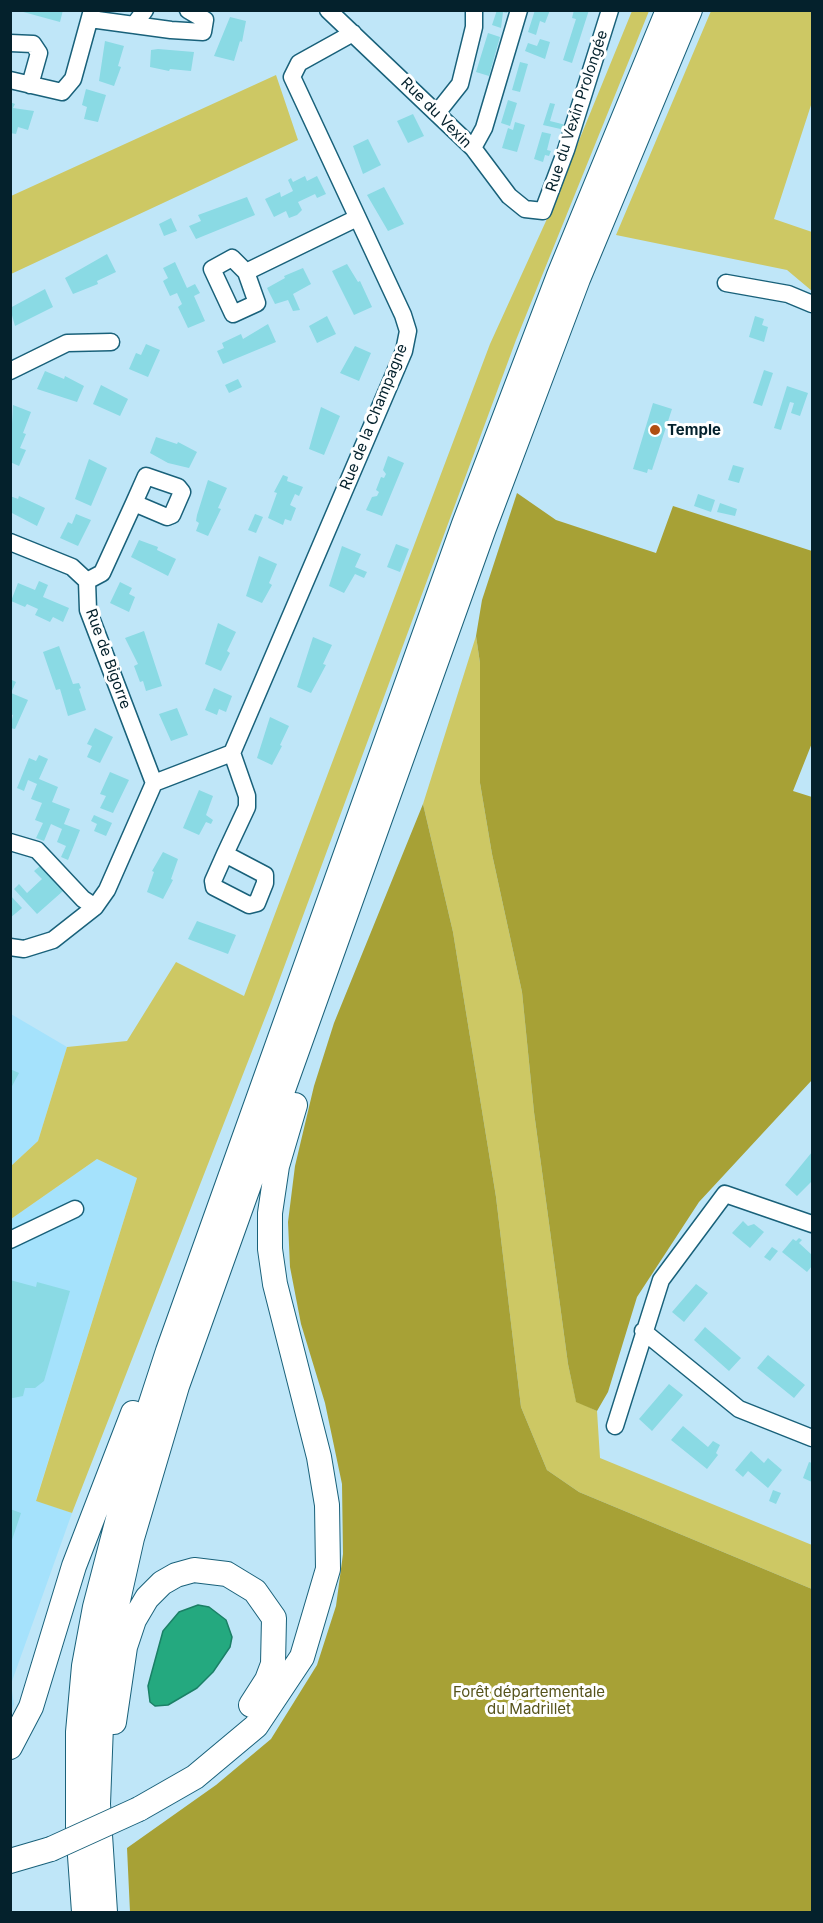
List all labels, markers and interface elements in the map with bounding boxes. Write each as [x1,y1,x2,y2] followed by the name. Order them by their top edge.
[542,28,612,194] street label: Rue du Vexin Prolongée
[397,74,475,152] street label: Rue du Vexin
[336,341,412,493] street label: Rue de la Champagne
[667,421,721,439] place label: Temple
[648,423,662,437] marker: Temple
[82,606,134,712] street label: Rue de Bigorre
[453,1683,605,1718] park label: Forêt départementale du Madrillet

